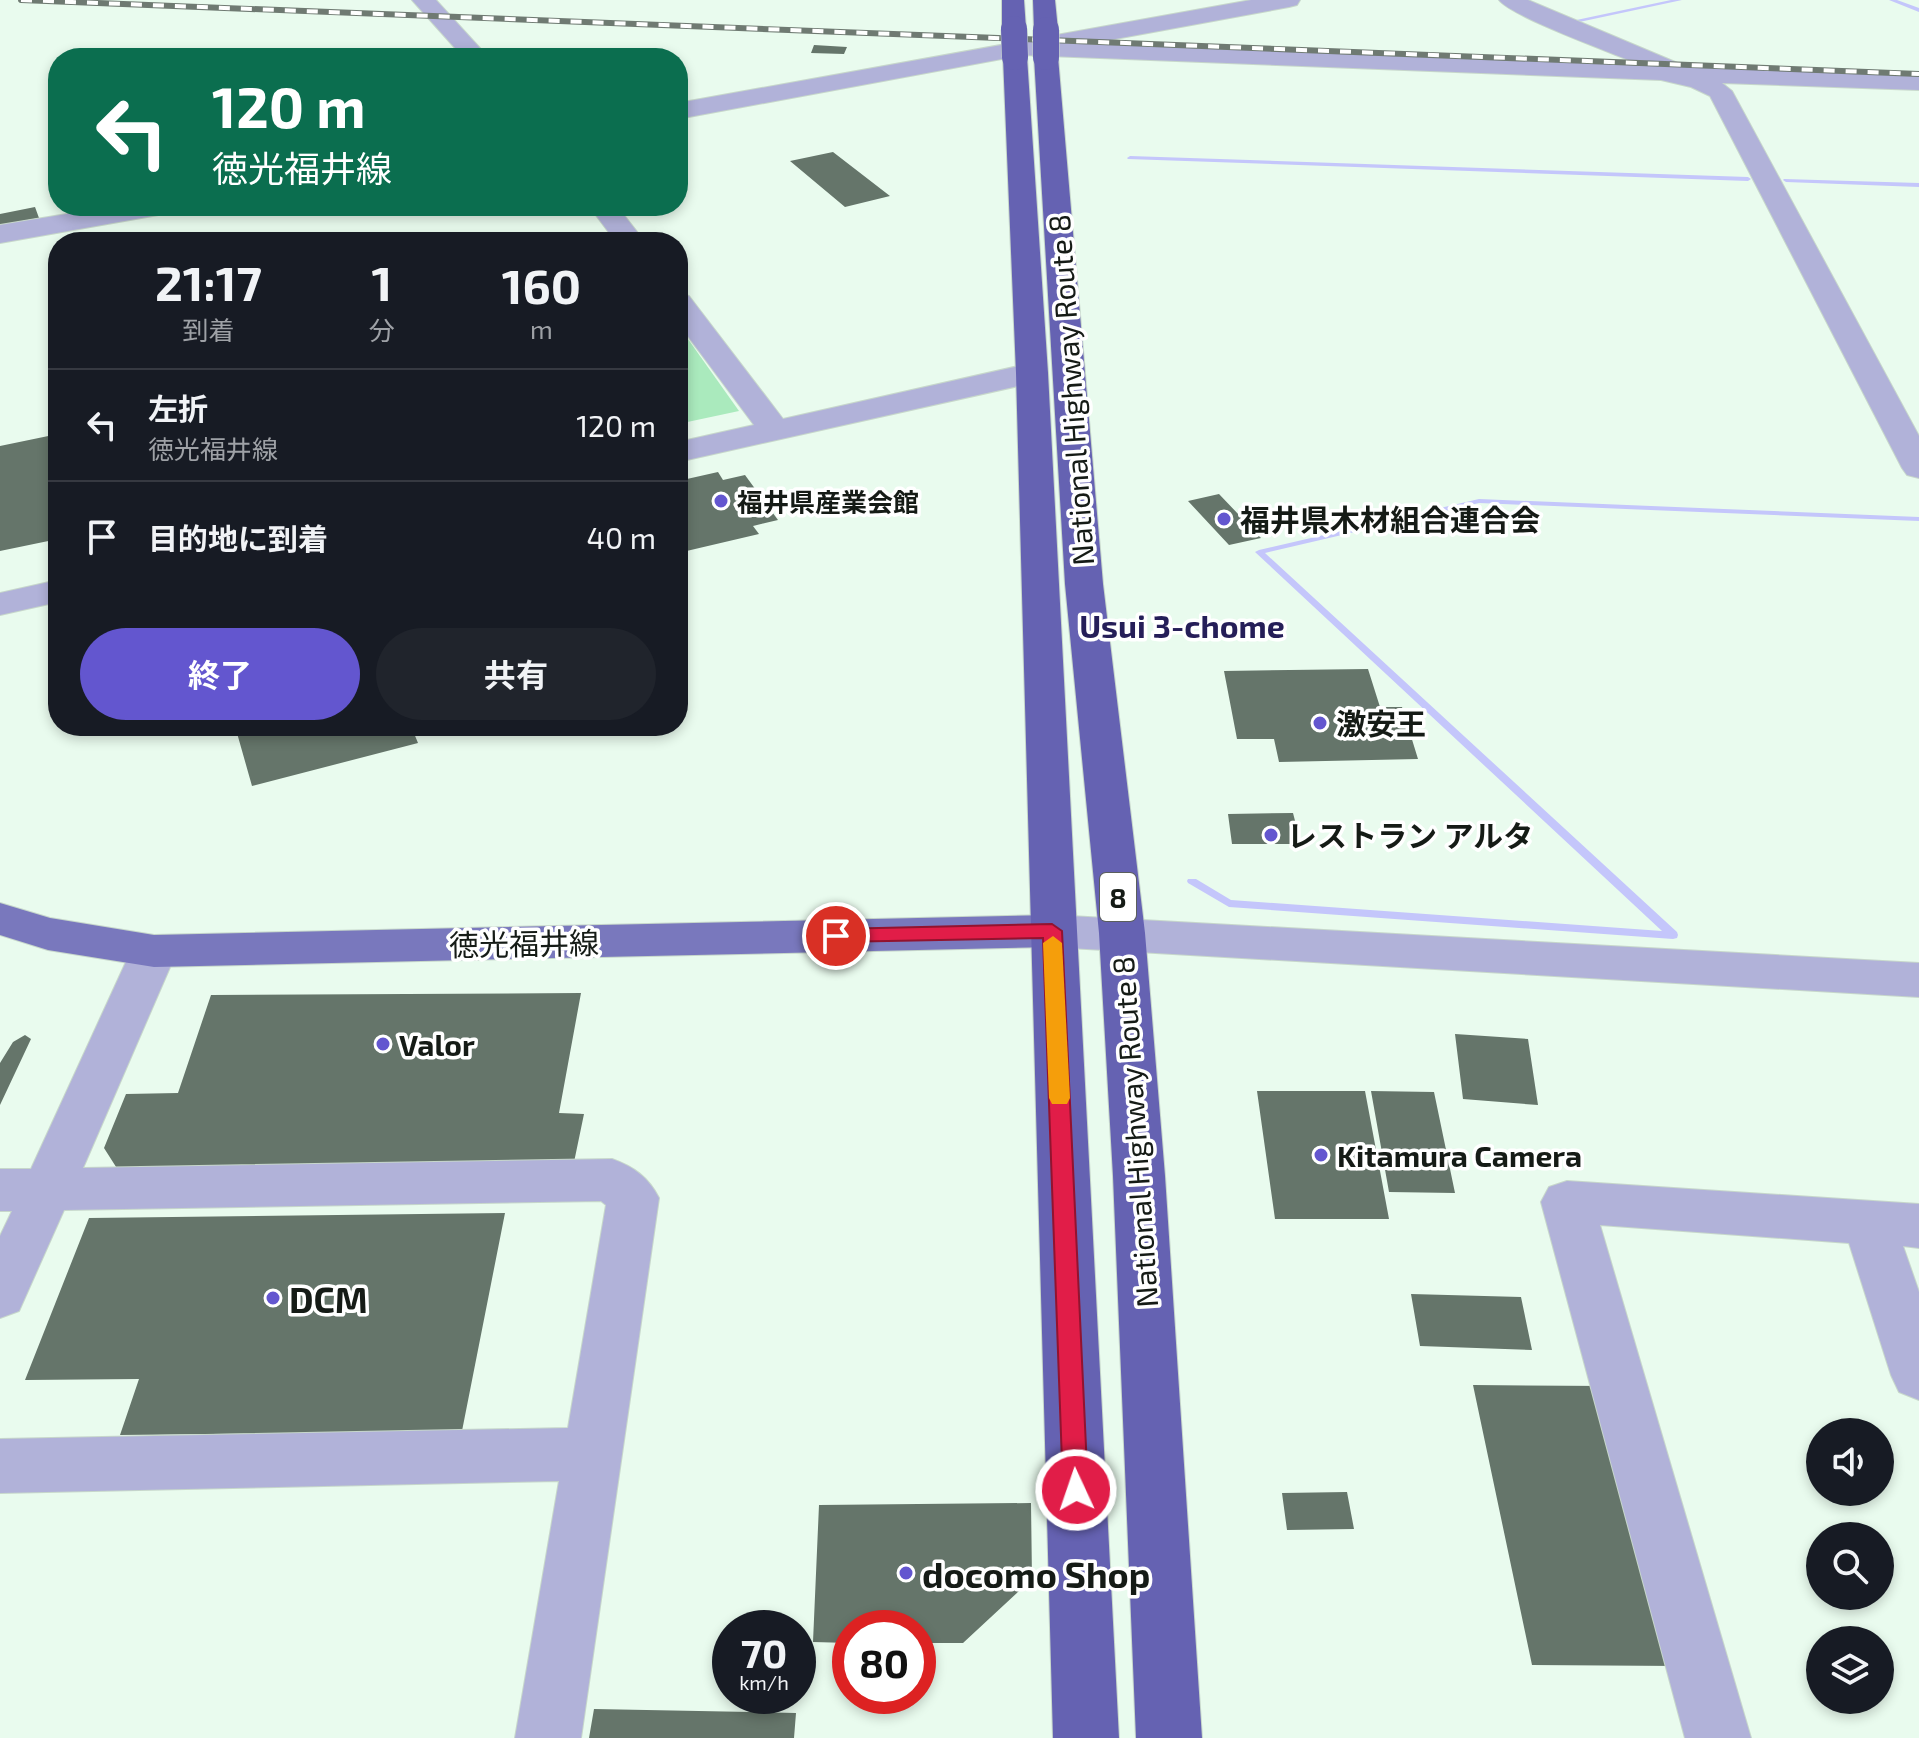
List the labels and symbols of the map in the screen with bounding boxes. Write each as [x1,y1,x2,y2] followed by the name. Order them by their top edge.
[1040,213,1100,567] street label: National Highway Route 8
[737,486,919,517] place label: 福井県産業会館
[712,492,730,510] marker: 福井県産業会館
[1240,501,1540,537] place label: 福井県木材組合連合会
[1215,510,1233,528] marker: 福井県木材組合連合会
[1079,606,1285,644] district label: Usui 3-chome
[1336,705,1426,741] place label: 激安王
[1311,714,1329,732] marker: 激安王
[1287,817,1533,853] place label: レストラン アルタ
[1262,826,1280,844] marker: レストラン アルタ
[1100,873,1136,921] road number: 8
[802,902,870,970] pin
[449,924,599,962] street label: 徳光福井線
[1104,955,1164,1309] street label: National Highway Route 8
[399,1026,475,1062] place label: Valor
[374,1035,392,1053] marker: Valor
[1337,1137,1582,1173] place label: Kitamura Camera
[1312,1146,1330,1164] marker: Kitamura Camera
[289,1277,368,1320] place label: DCM
[264,1289,282,1307] marker: DCM
[1034,1448,1118,1532] position arrow
[922,1552,1150,1595] place label: docomo Shop
[897,1564,915,1582] marker: docomo Shop
[832,1610,936,1714] speed limit sign: 80

